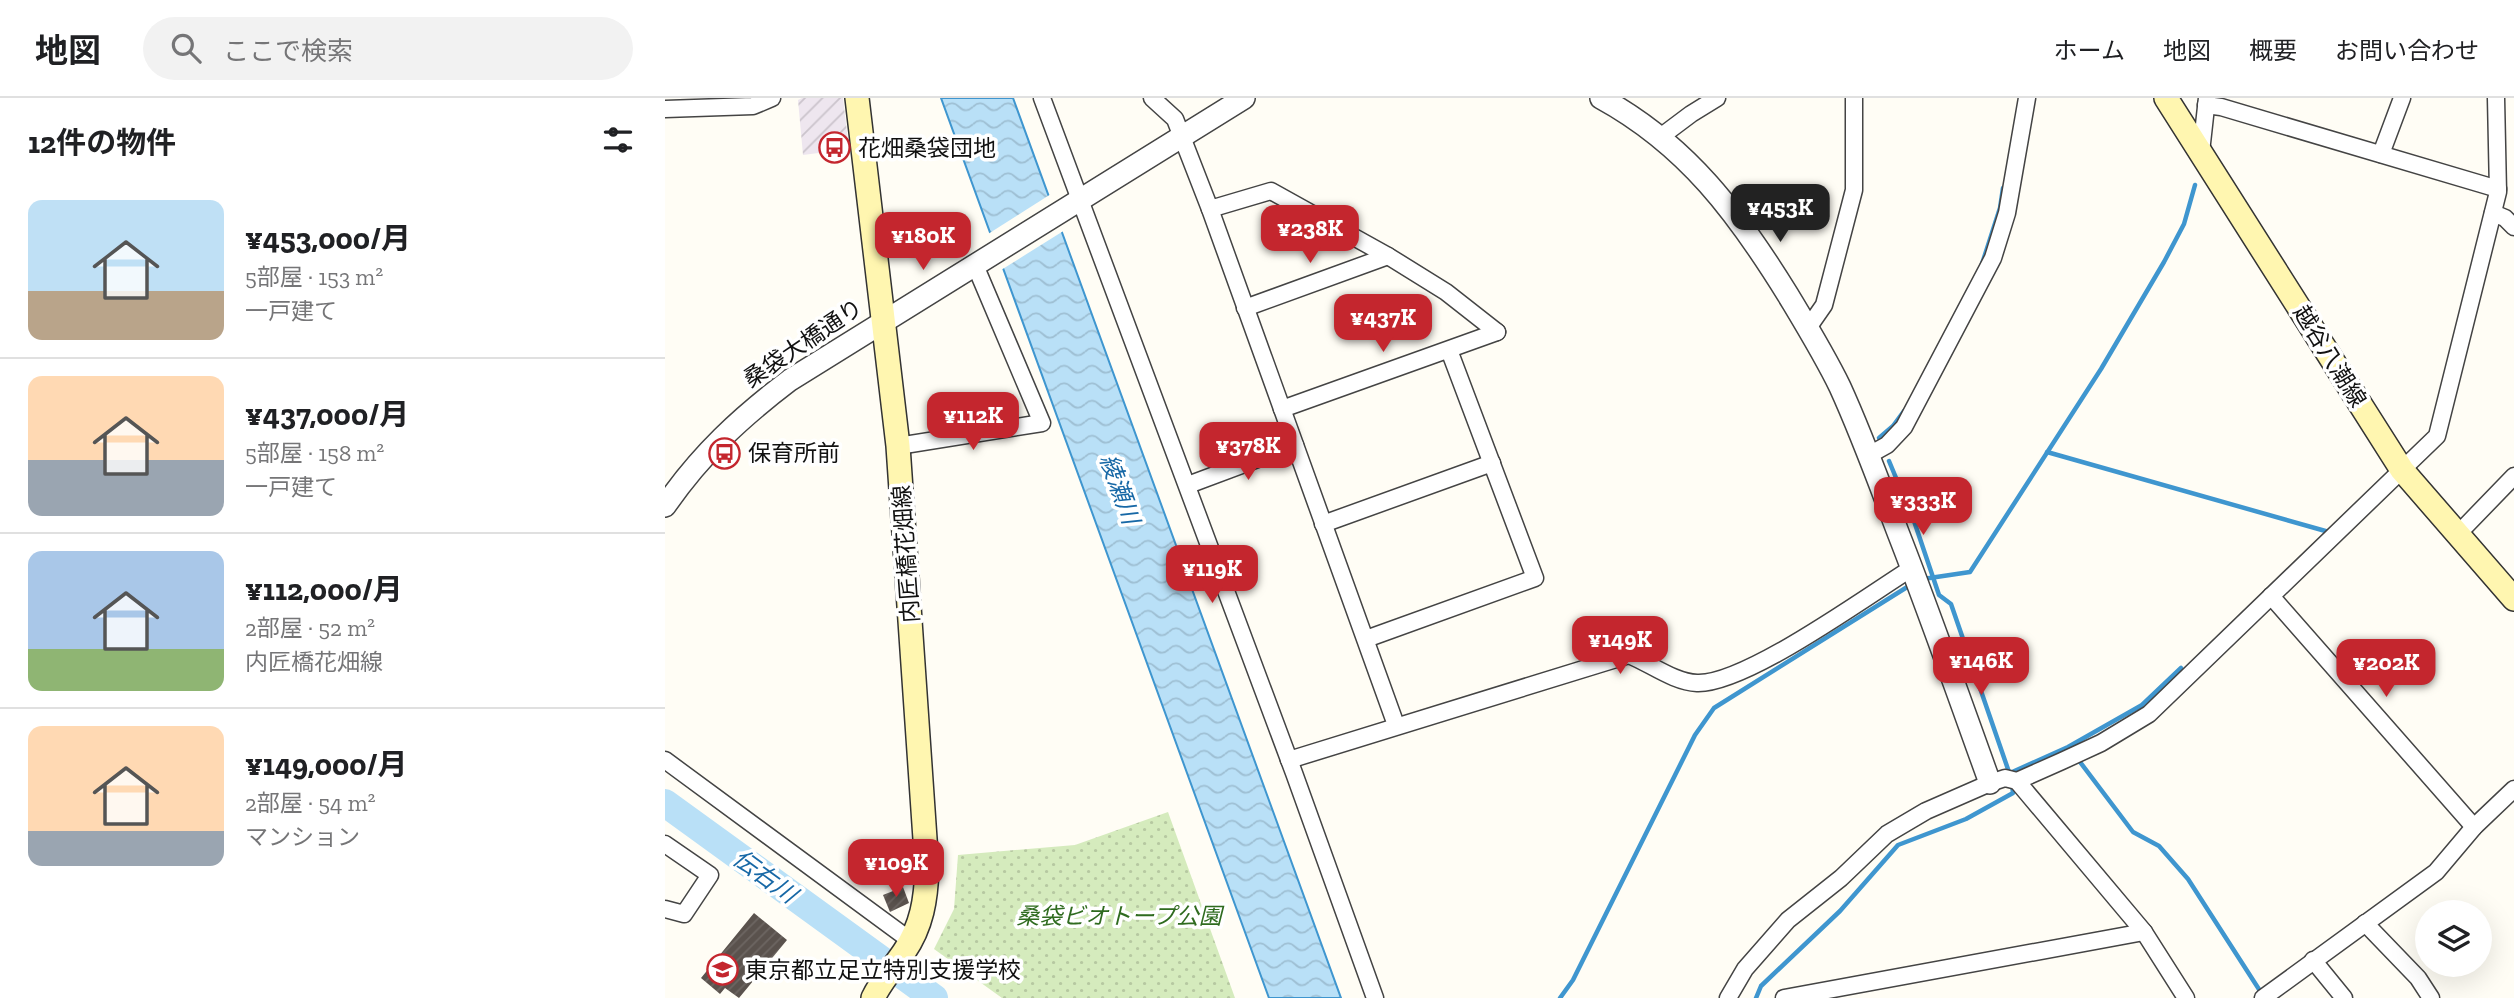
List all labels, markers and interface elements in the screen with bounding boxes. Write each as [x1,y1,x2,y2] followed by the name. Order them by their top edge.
[143,17,633,80] search box
[167,29,205,67] icon: search
[35,31,101,70] text: 地図
[223,35,353,67] text: ここで検索
[2054,36,2125,65] text: ホーム
[2163,36,2211,65] text: 地図
[2249,36,2297,65] text: 概要
[2335,36,2479,65] text: お問い合わせ
[599,121,637,159] icon: filters
[28,125,176,161] text: 12件の物件
[818,131,852,165] bus stop icon: 花畑桑袋団地
[858,134,996,162] place label: 花畑桑袋団地
[1731,184,1829,244] pin: ¥453K
[1747,193,1813,221] text: ¥453K
[1261,206,1359,265] pin: ¥238K
[874,212,972,272] pin: ¥180K
[1277,214,1343,242] text: ¥238K
[245,221,411,257] text: ¥453,000/月
[891,221,955,249] text: ¥180K
[84,228,168,312] icon: home
[245,263,383,291] text: 5部屋 · 153 m²
[738,293,868,393] street label: 桑袋大橋通り
[1334,294,1432,354] pin: ¥437K
[245,297,337,325] text: 一戸建て
[2288,300,2372,412] street label: 越谷八潮線
[1350,303,1416,331] text: ¥437K
[924,392,1022,452] pin: ¥112K
[245,397,409,433] text: ¥437,000/月
[943,401,1003,429] text: ¥112K
[84,404,168,488] icon: home
[1199,422,1297,482] pin: ¥378K
[1215,431,1281,459] text: ¥378K
[708,436,742,470] bus stop icon: 保育所前
[245,439,384,467] text: 5部屋 · 158 m²
[748,439,840,467] place label: 保育所前
[1094,450,1147,531] water label: 綾瀬川
[245,473,337,501] text: 一戸建て
[1874,478,1972,537] pin: ¥333K
[887,484,925,624] street label: 内匠橋花畑線
[1890,486,1956,514] text: ¥333K
[1163,546,1261,605] pin: ¥119K
[1182,554,1242,582] text: ¥119K
[245,572,403,608] text: ¥112,000/月
[84,579,168,663] icon: home
[245,614,375,642] text: 2部屋 · 52 m²
[1571,616,1669,676] pin: ¥149K
[1588,625,1652,653] text: ¥149K
[1932,638,2030,697] pin: ¥146K
[2337,640,2435,699] pin: ¥202K
[1949,646,2013,674] text: ¥146K
[245,648,383,676] text: 内匠橋花畑線
[2352,648,2420,676] text: ¥202K
[245,747,408,783] text: ¥149,000/月
[84,754,168,838] icon: home
[245,789,376,817] text: 2部屋 · 54 m²
[245,823,360,851] text: マンション
[847,840,945,899] pin: ¥109K
[727,843,805,911] water label: 伝右川
[864,848,928,876] text: ¥109K
[2415,900,2492,977] map controls
[2415,900,2492,977] button: layers
[1016,902,1225,930] park label: 桑袋ビオトープ公園
[705,953,739,987] school or university icon: 東京都立足立特別支援学校
[745,956,1021,984] place label: 東京都立足立特別支援学校

